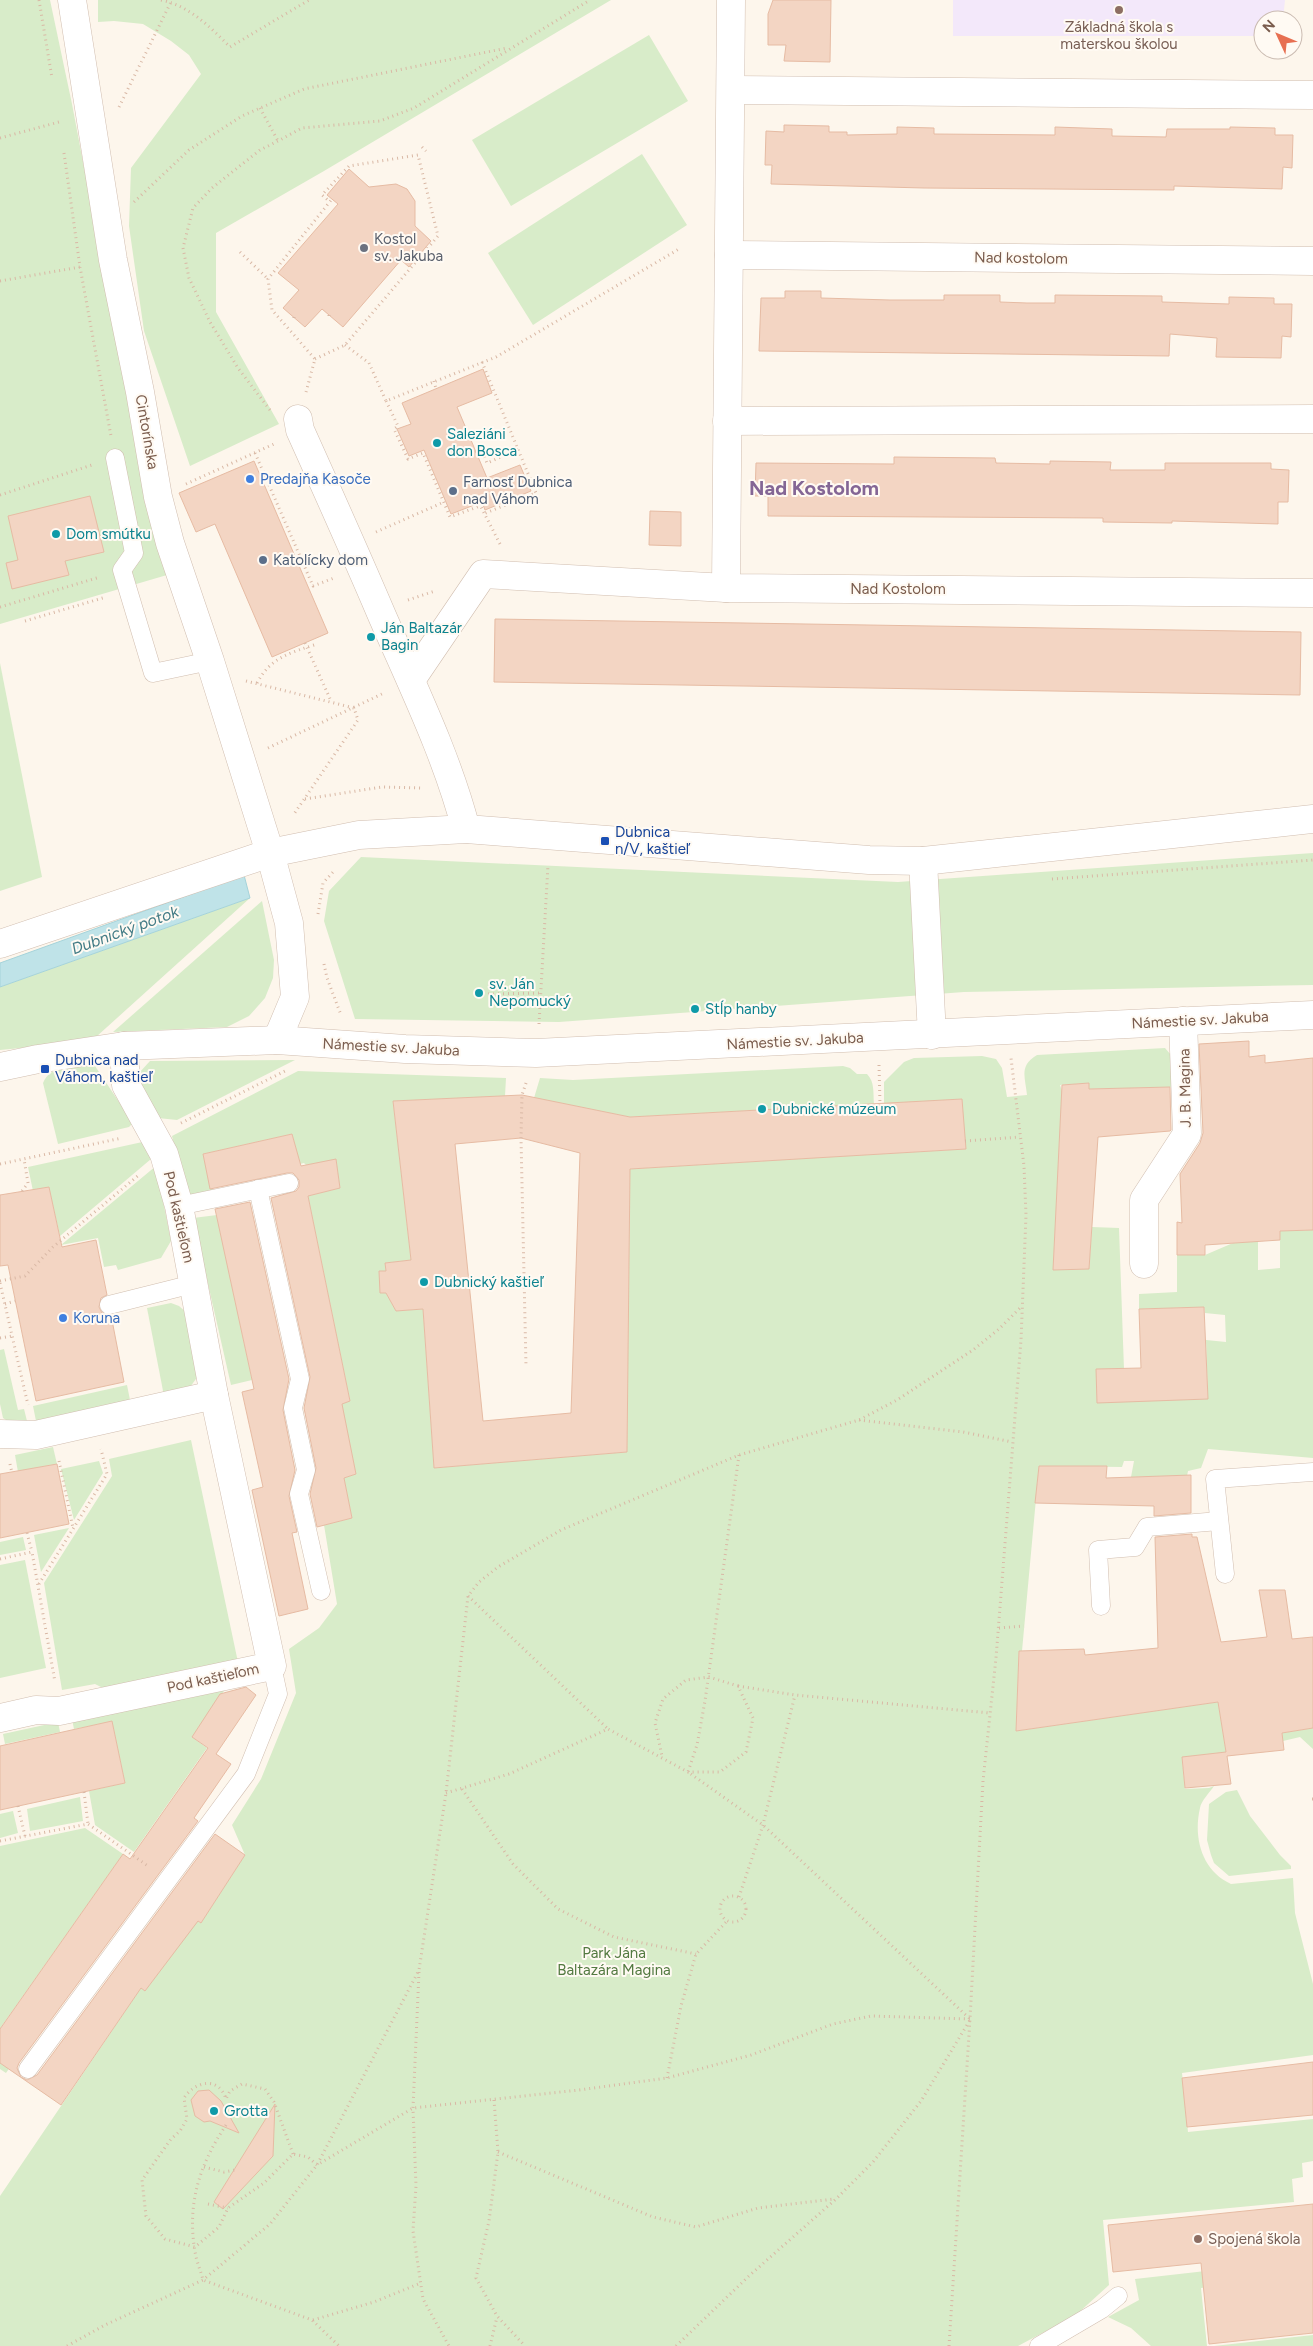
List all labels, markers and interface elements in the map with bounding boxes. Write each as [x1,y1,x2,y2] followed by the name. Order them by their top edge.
[1113,4,1125,16] marker: Základná škola s materskou školou
[1253,10,1303,60] north arrow
[1259,17,1279,36] text: N
[1060,18,1178,53] place label: Základná škola s materskou školou
[374,230,443,265] place label: Kostol sv. Jakuba
[358,242,370,254] marker: Kostol sv. Jakuba
[974,248,1068,268] street label: Nad kostolom
[132,393,162,471] street label: Cintorínska
[447,425,517,460] place label: Saleziáni don Bosca
[431,437,443,449] marker: Saleziáni don Bosca
[260,470,371,488] place label: Predajňa Kasoče
[244,473,256,485] marker: Predajňa Kasoče
[463,473,572,508] place label: Farnosť Dubnica nad Váhom
[749,476,879,500] district label: Nad Kostolom
[447,485,459,497] marker: Farnosť Dubnica nad Váhom
[66,525,151,543] place label: Dom smútku
[50,528,62,540] marker: Dom smútku
[273,551,368,569] place label: Katolícky dom
[257,554,269,566] marker: Katolícky dom
[850,580,946,598] street label: Nad Kostolom
[381,619,462,654] place label: Ján Baltazár Bagin
[365,631,377,643] marker: Ján Baltazár Bagin
[615,823,691,858] place label: Dubnica n/V, kaštieľ
[599,835,611,847] marker: Dubnica n/V, kaštieľ
[69,901,182,958] water label: Dubnický potok
[489,975,571,1010] place label: sv. Ján Nepomucký
[473,987,485,999] marker: sv. Ján Nepomucký
[705,1000,777,1018] place label: Stĺp hanby
[689,1003,701,1015] marker: Stĺp hanby
[1131,1007,1269,1033] street label: Námestie sv. Jakuba
[726,1028,864,1054] street label: Námestie sv. Jakuba
[322,1034,460,1060] street label: Námestie sv. Jakuba
[1175,1048,1195,1128] street label: J. B. Magina
[55,1051,154,1086] place label: Dubnica nad Váhom, kaštieľ
[39,1063,51,1075] marker: Dubnica nad Váhom, kaštieľ
[772,1100,896,1118] place label: Dubnické múzeum
[756,1103,768,1115] marker: Dubnické múzeum
[160,1169,198,1265] street label: Pod kaštieľom
[434,1273,544,1291] place label: Dubnický kaštieľ
[418,1276,430,1288] marker: Dubnický kaštieľ
[73,1309,120,1327] place label: Koruna
[57,1312,69,1324] marker: Koruna
[165,1659,261,1697] street label: Pod kaštieľom
[557,1944,671,1979] park label: Park Jána Baltazára Magina
[224,2102,268,2120] place label: Grotta
[208,2105,220,2117] marker: Grotta
[1208,2230,1301,2248] place label: Spojená škola
[1192,2233,1204,2245] marker: Spojená škola

